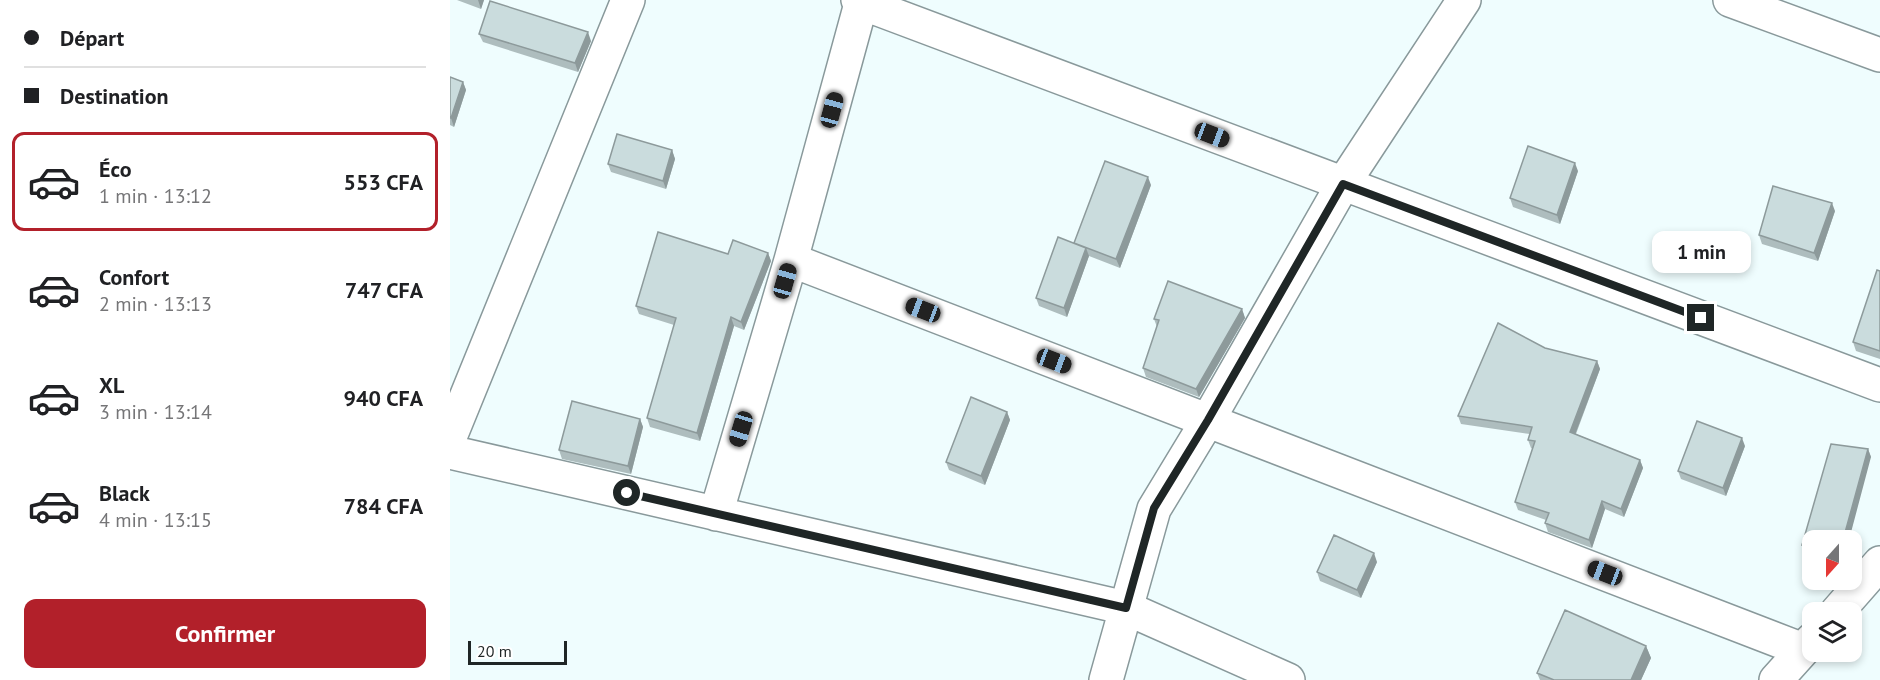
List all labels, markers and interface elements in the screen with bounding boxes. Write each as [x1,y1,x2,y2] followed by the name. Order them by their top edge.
[60,24,124,52] text: Départ
[60,82,169,110] text: Destination
[819,90,845,130] car
[1192,120,1232,150] car
[27,155,81,209] icon: car
[99,155,131,183] text: Éco
[344,168,423,196] text: 553 CFA
[99,183,212,209] text: 1 min · 13:12
[1652,231,1750,273] callout: 1 min
[1677,239,1726,265] text: 1 min
[771,261,799,301] car
[27,263,81,317] icon: car
[99,263,169,291] text: Confort
[345,276,423,304] text: 747 CFA
[99,291,212,317] text: 2 min · 13:13
[903,295,943,325] car
[1687,304,1714,331] route end
[1034,346,1074,376] car
[27,371,81,425] icon: car
[99,371,124,399] text: XL
[344,384,423,412] text: 940 CFA
[99,399,212,425] text: 3 min · 13:14
[727,409,755,449] car
[27,479,81,533] icon: car
[99,479,150,507] text: Black
[613,479,640,506] route start
[344,492,423,520] text: 784 CFA
[99,507,212,533] text: 4 min · 13:15
[1802,530,1862,590] north arrow
[1802,530,1862,662] map controls
[1585,558,1625,588] car
[24,599,426,668] button: Confirmer
[1802,602,1862,662] button: layers
[468,638,567,666] scale bar
[477,641,512,661] text: 20 m

